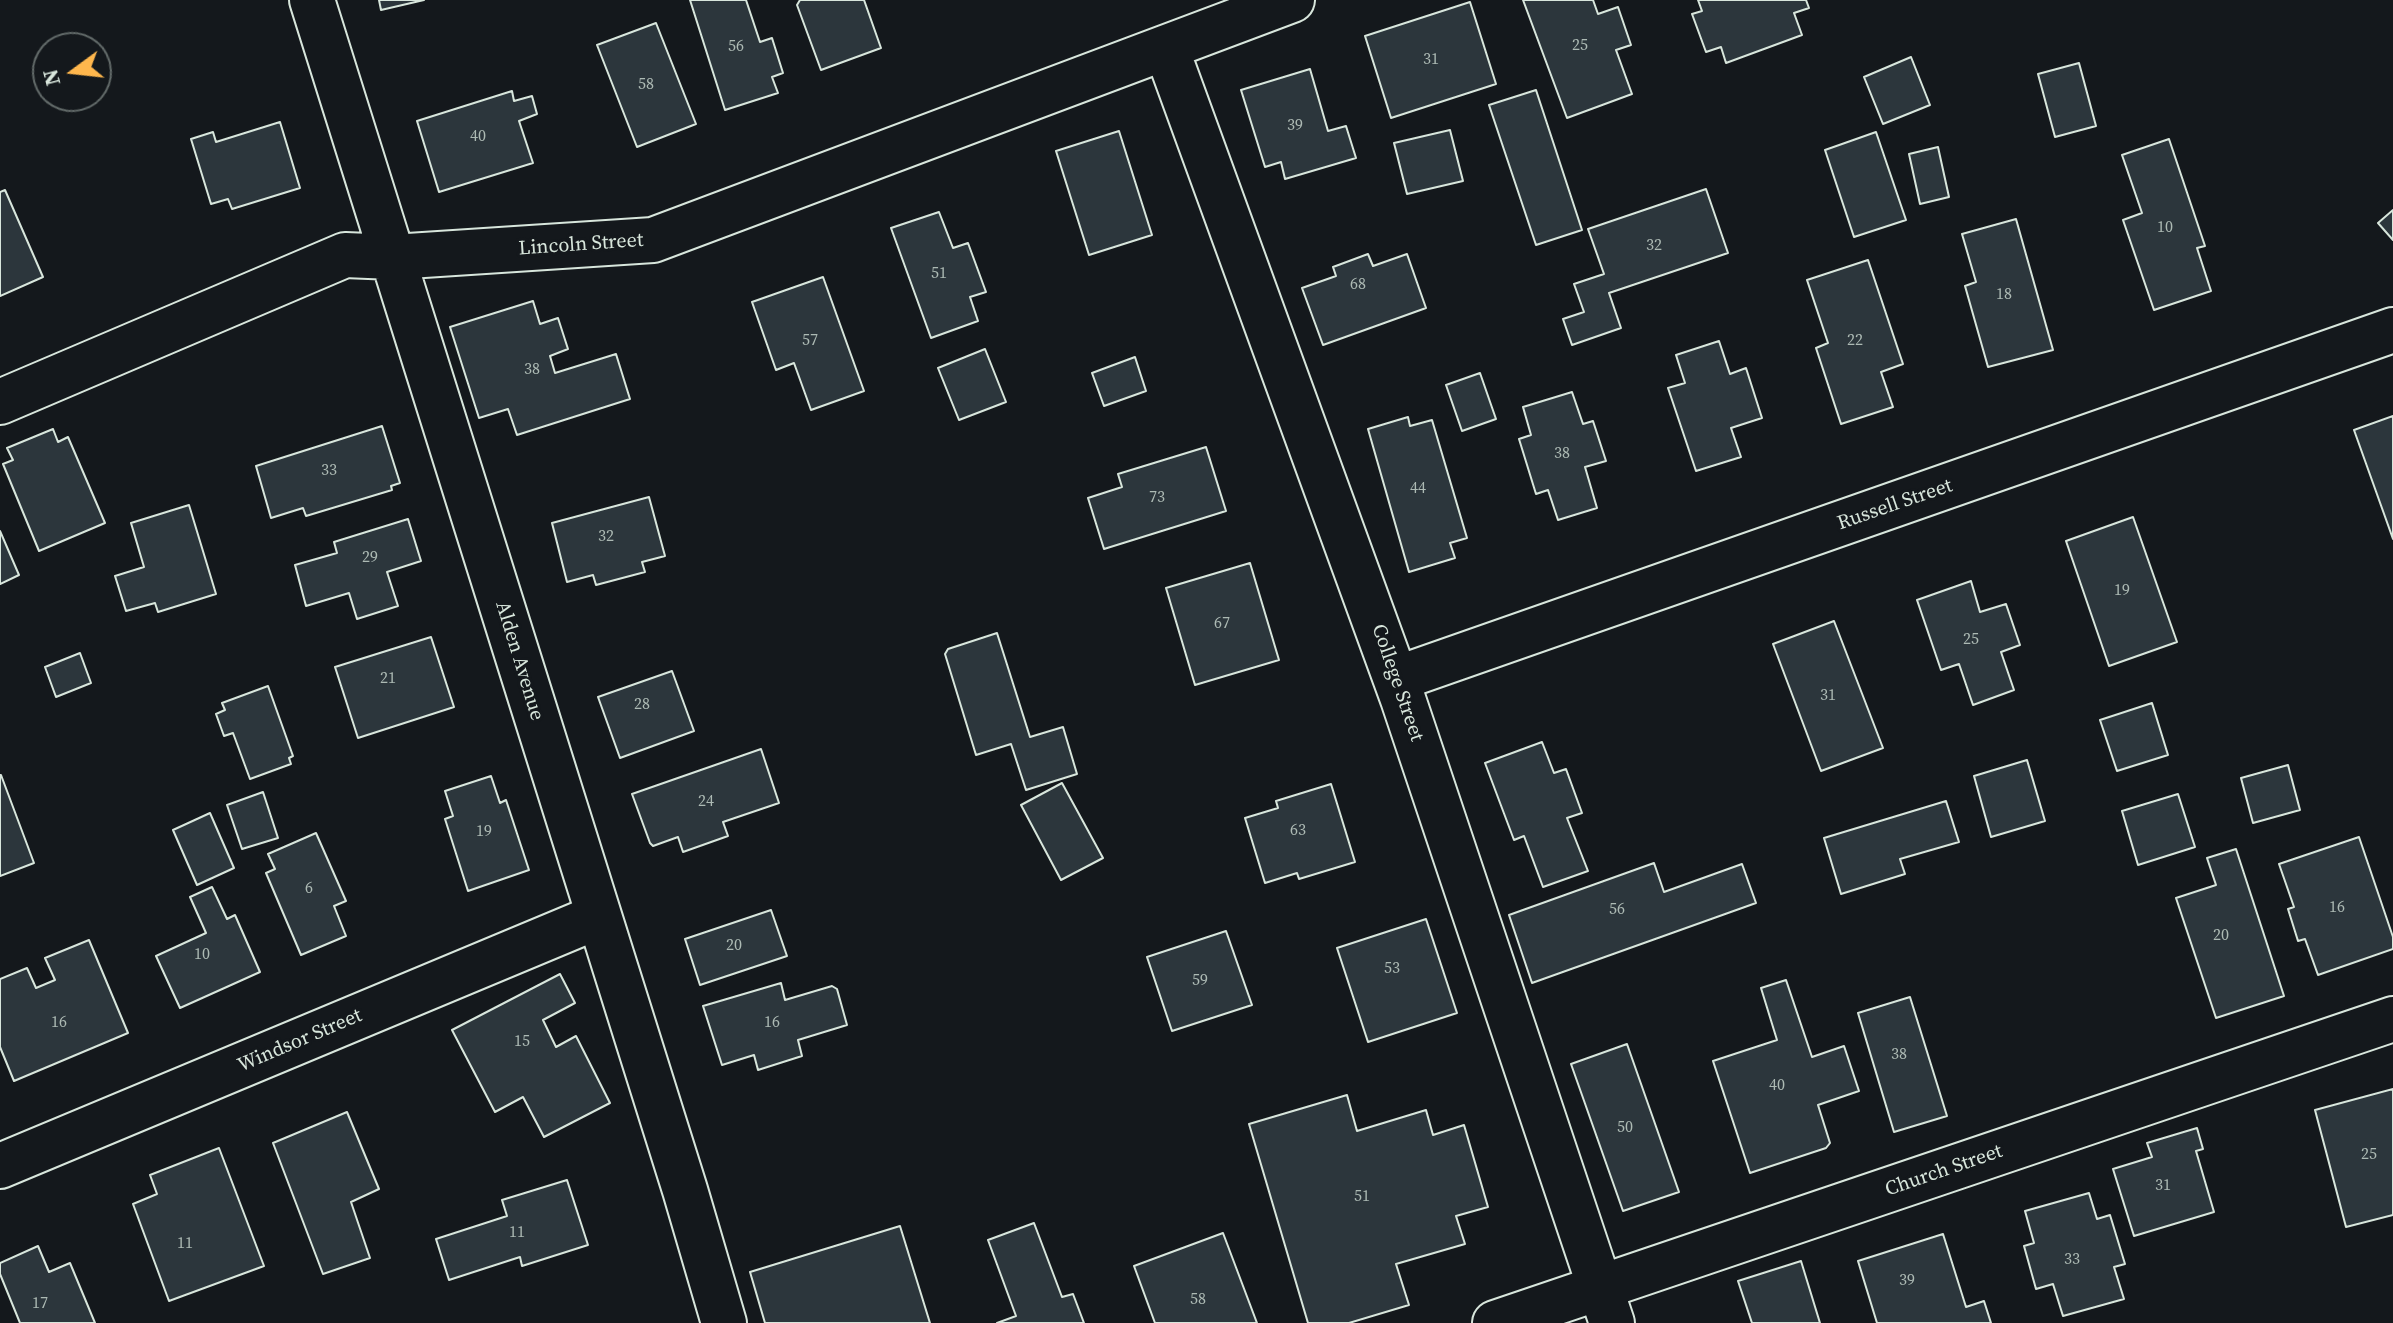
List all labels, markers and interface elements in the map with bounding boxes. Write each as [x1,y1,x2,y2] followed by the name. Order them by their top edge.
[32,32,112,112] north arrow
[1572,36,1588,56] house number: 25
[728,37,744,57] house number: 56
[1423,50,1439,70] house number: 31
[34,66,67,89] text: N
[638,75,654,95] house number: 58
[1287,116,1303,136] house number: 39
[470,127,486,147] house number: 40
[2157,218,2173,238] house number: 10
[518,229,644,261] street label: Lincoln Street
[1646,236,1662,256] house number: 32
[931,264,947,284] house number: 51
[1350,275,1366,295] house number: 68
[1996,285,2012,305] house number: 18
[802,331,818,351] house number: 57
[1847,331,1863,351] house number: 22
[524,360,540,380] house number: 38
[1554,444,1570,464] house number: 38
[321,461,337,481] house number: 33
[1834,474,1956,536] street label: Russell Street
[1410,479,1426,499] house number: 44
[1149,488,1165,508] house number: 73
[598,527,614,547] house number: 32
[362,548,378,568] house number: 29
[2114,581,2130,601] house number: 19
[490,599,548,723] street label: Alden Avenue
[1214,614,1230,634] house number: 67
[1366,621,1428,745] street label: College Street
[1963,630,1979,650] house number: 25
[380,669,396,689] house number: 21
[1820,686,1836,706] house number: 31
[634,695,650,715] house number: 28
[698,792,714,812] house number: 24
[1290,821,1306,841] house number: 63
[476,822,492,842] house number: 19
[305,879,313,899] house number: 6
[2329,898,2345,918] house number: 16
[1609,900,1625,920] house number: 56
[2213,926,2229,946] house number: 20
[726,936,742,956] house number: 20
[194,945,210,965] house number: 10
[1384,959,1400,979] house number: 53
[1192,971,1208,991] house number: 59
[234,1004,366,1078] street label: Windsor Street
[51,1013,67,1033] house number: 16
[764,1013,780,1033] house number: 16
[514,1032,530,1052] house number: 15
[1891,1045,1907,1065] house number: 38
[1769,1076,1785,1096] house number: 40
[1617,1118,1633,1138] house number: 50
[1882,1140,2006,1202] street label: Church Street
[2361,1145,2377,1165] house number: 25
[2155,1176,2171,1196] house number: 31
[1354,1187,1370,1207] house number: 51
[509,1223,525,1243] house number: 11
[177,1234,193,1254] house number: 11
[2064,1250,2080,1270] house number: 33
[1899,1271,1915,1291] house number: 39
[1190,1290,1206,1310] house number: 58
[32,1294,48,1314] house number: 17

